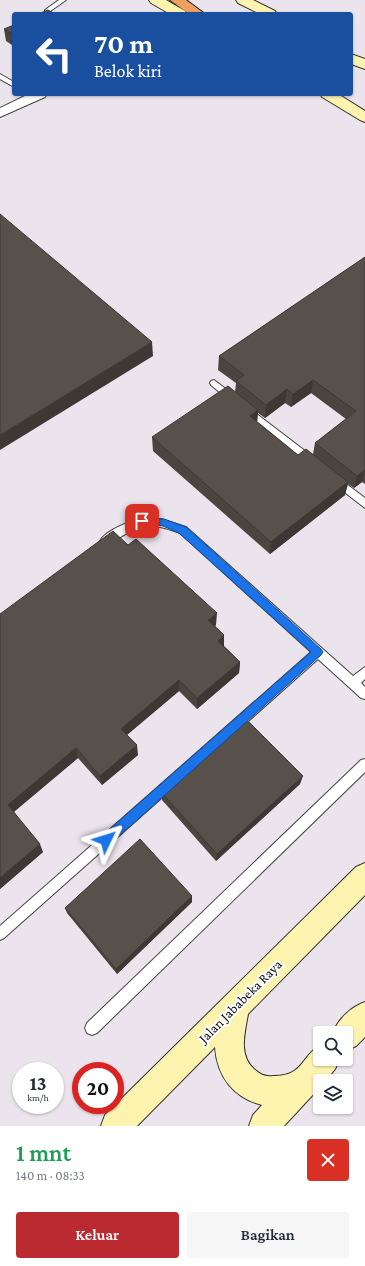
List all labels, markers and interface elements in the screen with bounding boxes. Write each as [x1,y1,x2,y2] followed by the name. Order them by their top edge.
[28,28,80,80] icon: left
[94,28,153,59] text: 70 m
[94,61,162,81] text: Belok kiri
[125,504,159,538] pin
[131,510,153,532] icon: arrive
[85,819,127,861] position arrow
[194,956,285,1047] street label: Jalan Jababeka Raya
[313,1026,353,1114] map controls
[313,1026,353,1066] button: search
[72,1062,124,1114] speed limit sign: 20
[29,1072,47,1094] text: 13
[313,1074,353,1114] button: layers
[27,1092,49,1103] text: km/h
[16,1139,71,1166] text: 1 mnt
[307,1139,349,1181] button: close
[16,1168,85,1183] text: 140 m · 08:33
[16,1212,179,1258] button: Keluar
[187,1212,349,1258] button: Bagikan

